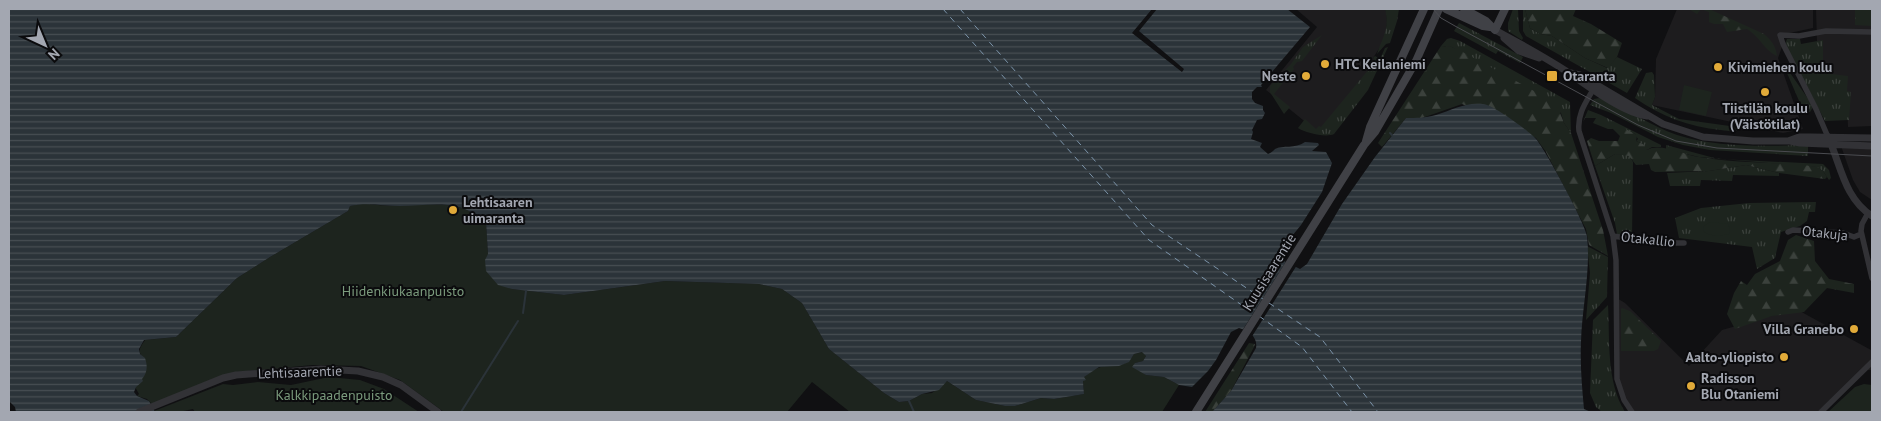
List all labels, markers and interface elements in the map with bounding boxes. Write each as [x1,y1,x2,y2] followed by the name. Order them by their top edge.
[20,20,70,70] north arrow
[44,45,64,64] text: N
[1335,55,1426,73] place label: HTC Keilaniemi
[1319,58,1331,70] marker: HTC Keilaniemi
[1728,58,1832,76] place label: Kivimiehen koulu
[1712,61,1724,73] marker: Kivimiehen koulu
[1262,67,1296,85] place label: Neste
[1563,67,1616,85] place label: Otaranta
[1545,69,1559,83] marker: Otaranta
[1300,70,1312,82] marker: Neste
[1759,86,1771,98] marker: Tiistilän koulu (Väistötilat)
[1722,99,1808,133] place label: Tiistilän koulu (Väistötilat)
[463,193,533,227] place label: Lehtisaaren uimaranta
[447,204,459,216] marker: Lehtisaaren uimaranta
[1801,222,1849,244] street label: Otakuja
[1620,227,1676,251] street label: Otakallio
[1238,230,1300,314] street label: Kuusisaarentie
[342,282,464,300] park label: Hiidenkiukaanpuisto
[1762,320,1844,338] place label: Villa Granebo
[1848,323,1860,335] marker: Villa Granebo
[1685,348,1774,366] place label: Aalto-yliopisto
[1778,351,1790,363] marker: Aalto-yliopisto
[257,362,343,382] street label: Lehtisaarentie
[1701,369,1779,403] place label: Radisson Blu Otaniemi
[1685,380,1697,392] marker: Radisson Blu Otaniemi
[276,386,392,404] park label: Kalkkipaadenpuisto

